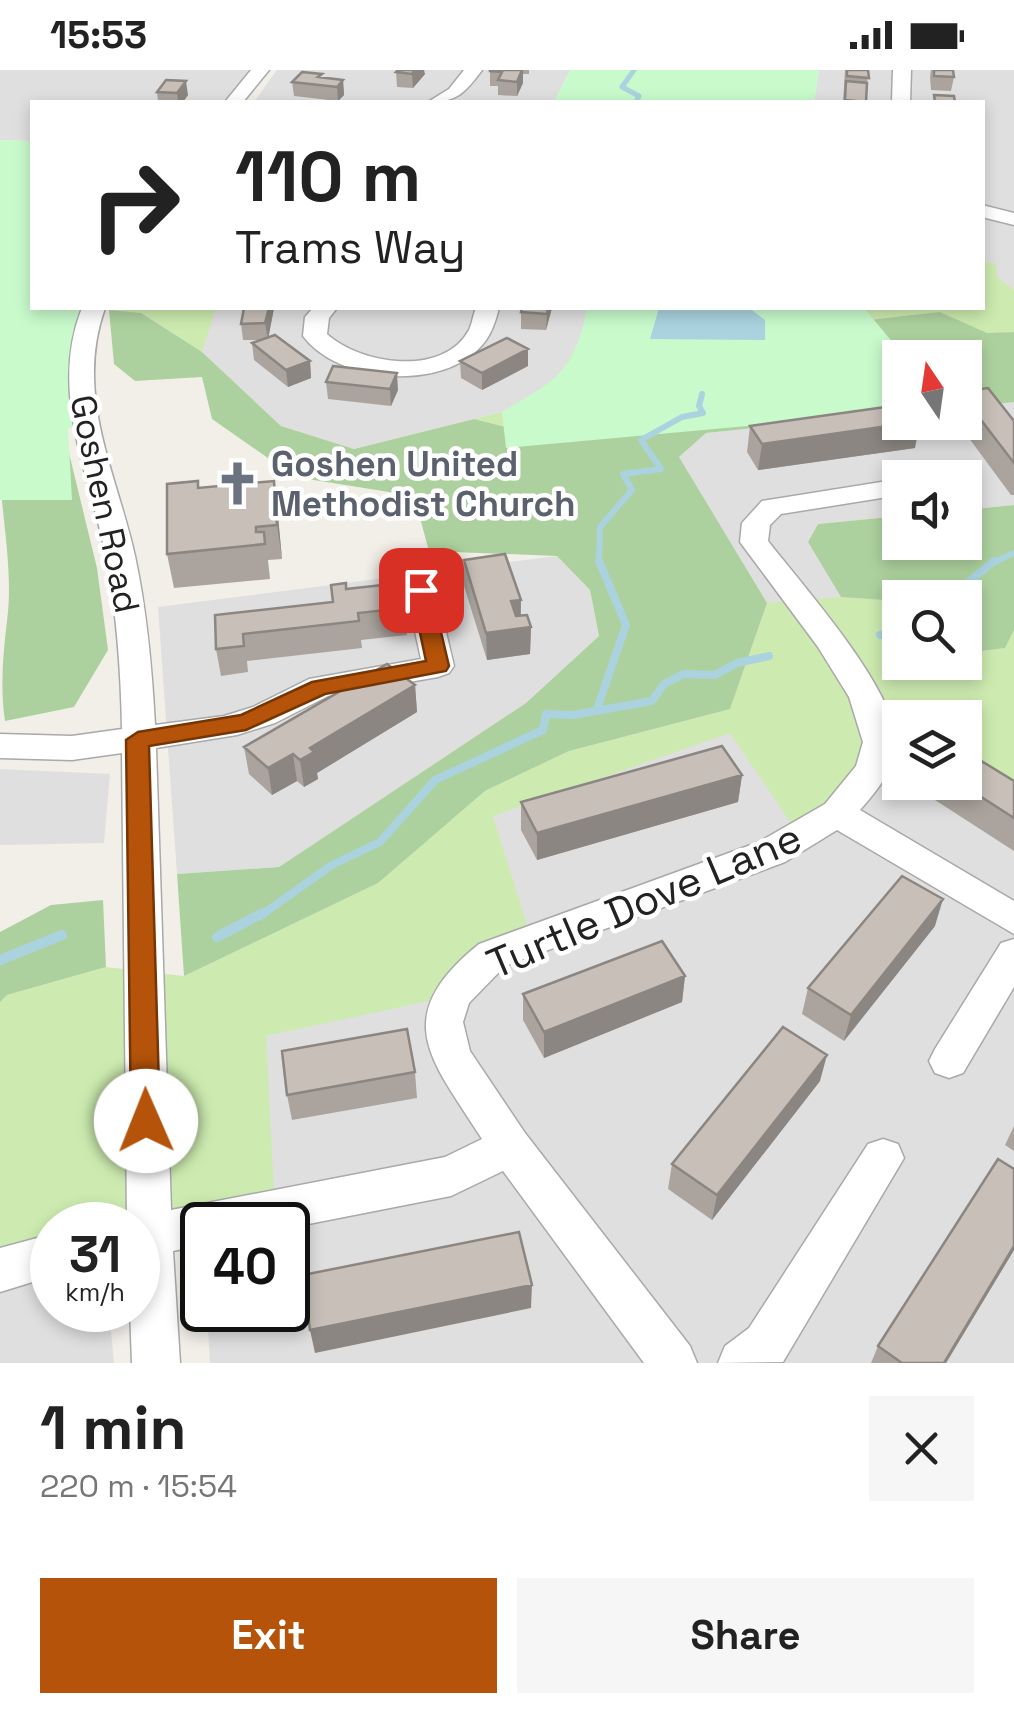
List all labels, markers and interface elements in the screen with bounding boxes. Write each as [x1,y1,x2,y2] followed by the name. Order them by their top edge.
[50,11,147,59] text: 15:53
[235,132,421,221] text: 110 m
[70,140,200,270] icon: right
[235,219,466,276] text: Trams Way
[882,340,982,440] north arrow
[882,340,982,800] map controls
[60,391,150,617] street label: Goshen Road
[271,442,576,526] place label: Goshen United Methodist Church
[214,460,262,508] church icon: Goshen United Methodist Church
[882,460,982,560] button: sound
[379,548,464,633] pin
[394,563,449,618] icon: arrive
[882,580,982,680] button: search
[882,700,982,800] button: layers
[479,810,809,991] street label: Turtle Dove Lane
[94,1069,198,1173] position arrow
[180,1202,310,1332] speed limit sign: 40
[69,1223,121,1287] text: 31
[65,1276,125,1308] text: km/h
[40,1390,187,1467] text: 1 min
[869,1396,974,1501] button: close
[40,1466,237,1506] text: 220 m · 15:54
[40,1578,497,1693] button: Exit
[517,1578,974,1693] button: Share

